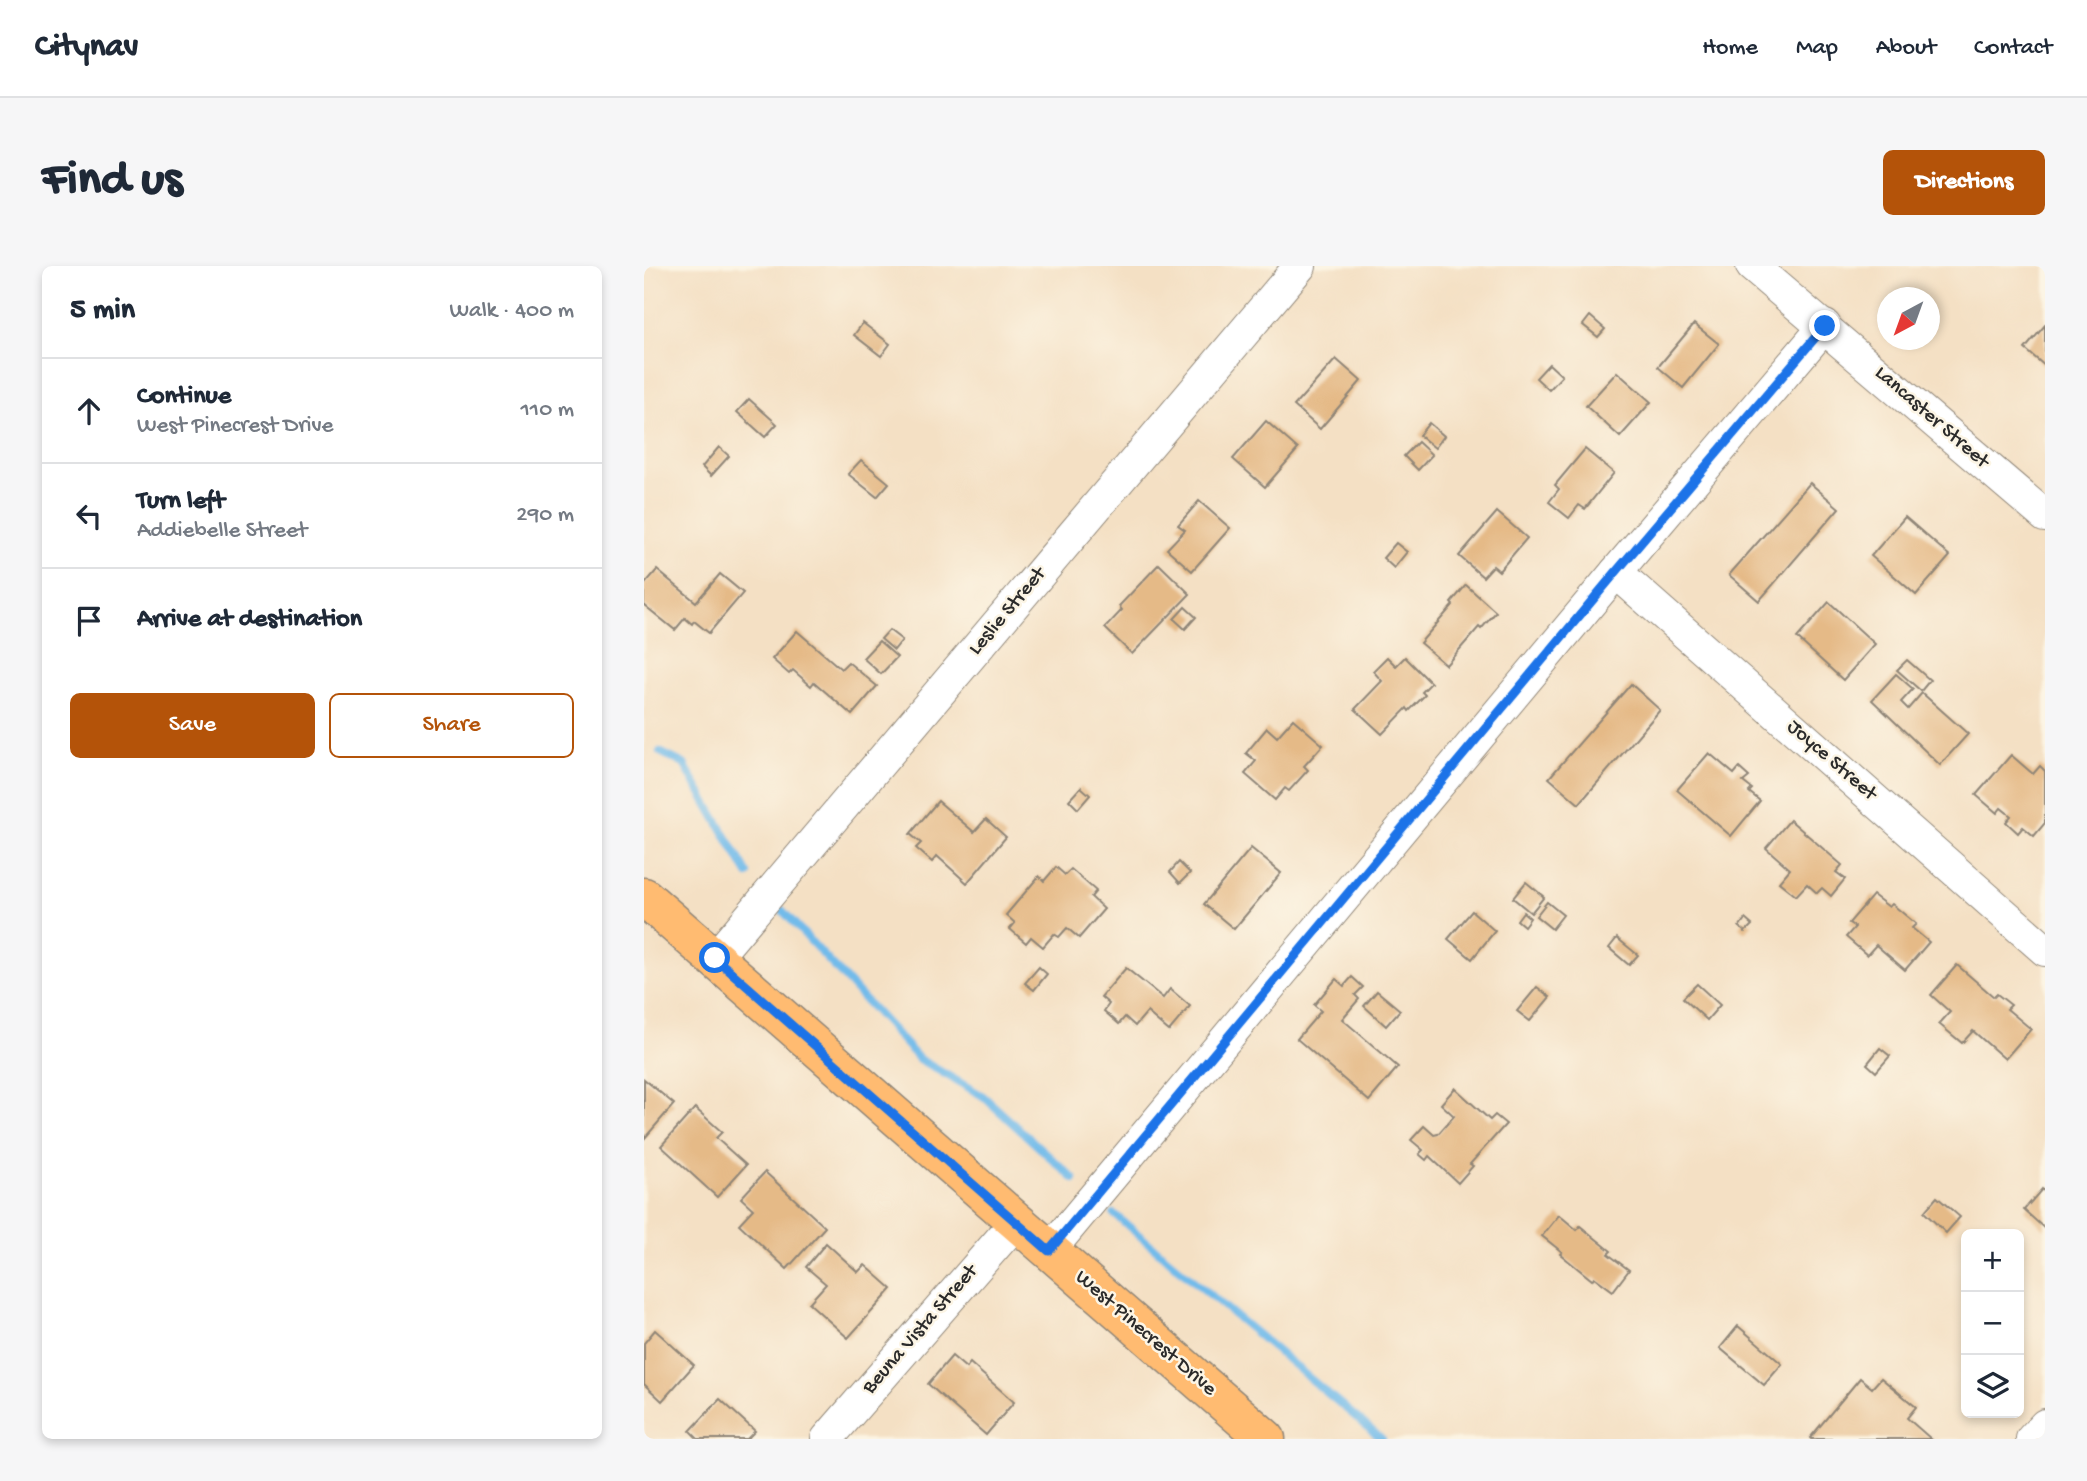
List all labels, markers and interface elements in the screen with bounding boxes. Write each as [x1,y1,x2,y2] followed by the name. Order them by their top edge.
[35,29,138,67] text: Citynav
[1702,34,1758,63] text: Home
[1796,34,1838,63] text: Map
[1876,34,1936,63] text: About
[1974,34,2052,63] text: Contact
[1883,150,2045,215] button: Directions
[42,153,182,211] text: Find us
[1877,287,1940,350] north arrow
[70,294,135,329] text: 5 min
[449,298,574,325] text: Walk · 400 m
[1809,310,1840,341] route end
[1869,361,1995,476] street label: Lancaster Street
[137,382,231,413] text: Continue
[70,392,108,430] icon: ahead
[521,397,574,424] text: 110 m
[137,413,333,440] text: West Pinecrest Drive
[137,487,225,518] text: Turn left
[70,497,108,535] icon: left
[516,502,574,529] text: 290 m
[137,518,307,545] text: Addiebelle Street
[964,561,1054,661] street label: Leslie Street
[70,602,108,640] icon: arrive
[137,605,362,636] text: Arrive at destination
[70,693,315,758] button: Save
[329,693,574,758] button: Share
[1781,715,1883,809] street label: Joyce Street
[699,942,730,973] route start
[1961,1229,2024,1418] map controls
[1961,1229,2024,1292] button: +
[857,1258,986,1401] street label: Beuna Vista Street
[1069,1266,1222,1403] street label: West Pinecrest Drive
[1961,1292,2024,1355] button: −
[1961,1355,2024,1418] button: layers

